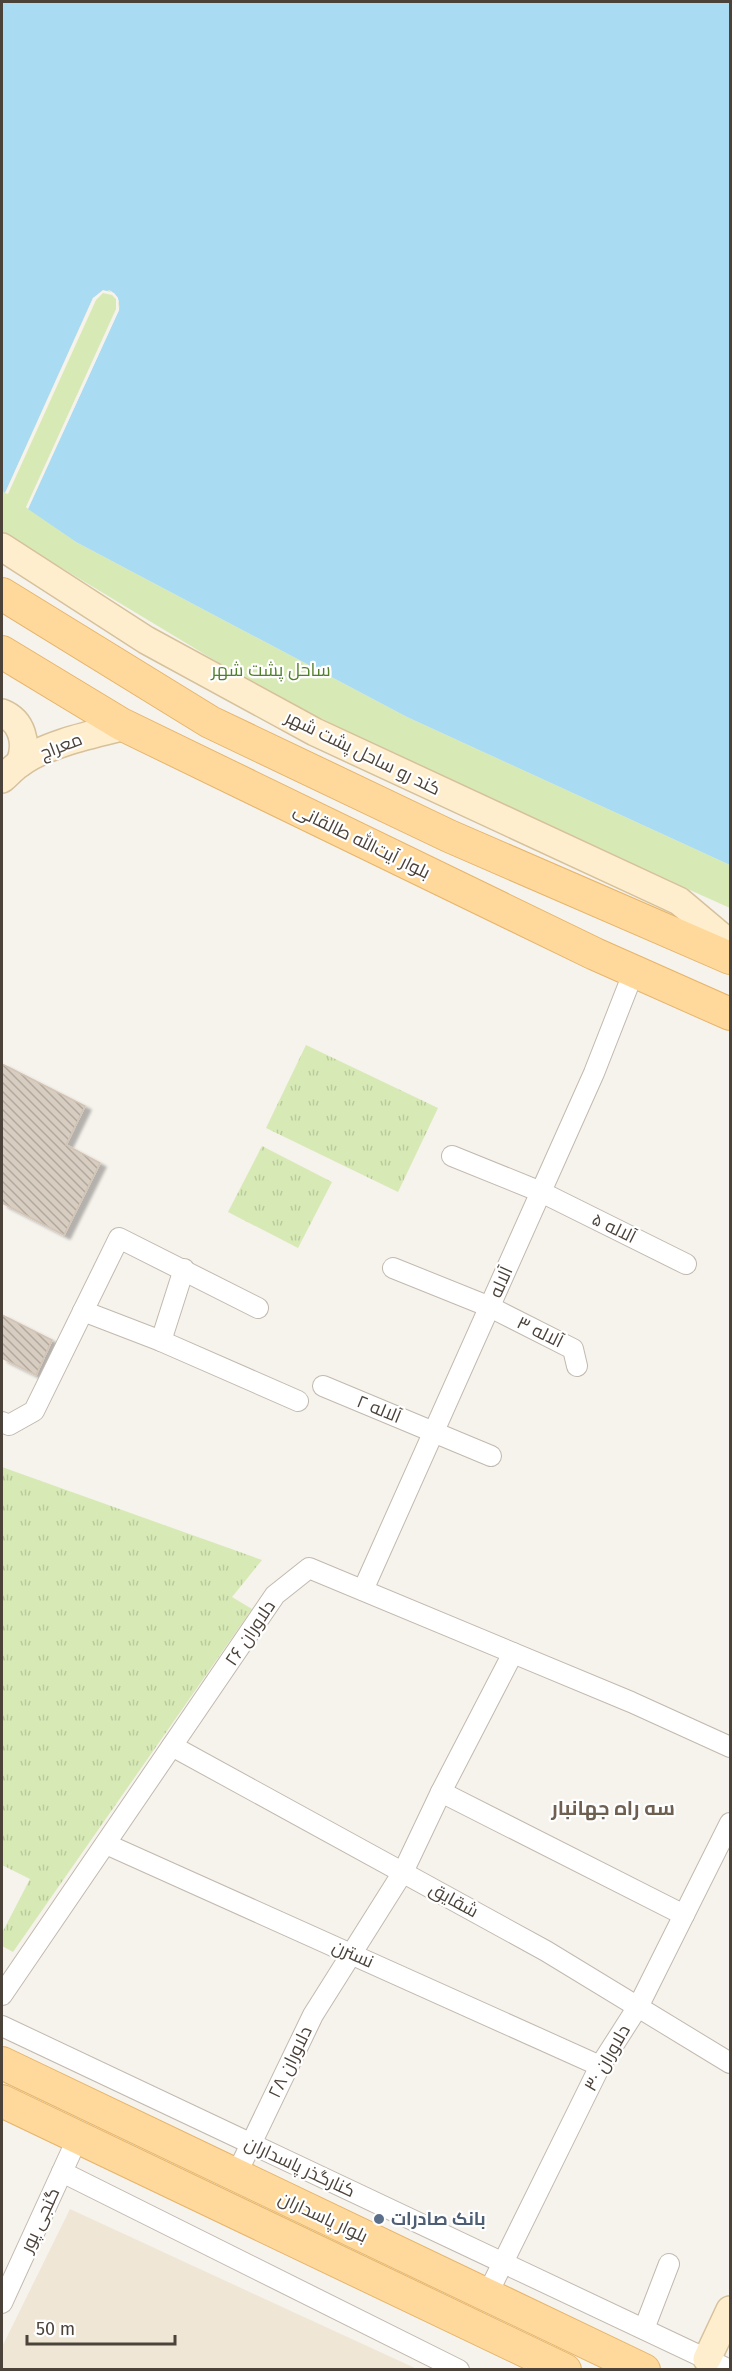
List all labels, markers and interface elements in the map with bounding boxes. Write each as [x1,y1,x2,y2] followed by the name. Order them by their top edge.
[210,659,331,682] park label: ساحل پشت شهر
[281,705,444,801] street label: کند رو ساحل پشت شهر
[37,728,86,765] street label: معراج
[290,798,434,884] street label: بلوار آیت‌الله طالقانی
[588,1208,640,1248] street label: آلاله ۵
[484,1263,518,1301] street label: آلاله
[513,1311,567,1353] street label: آلاله ۳
[354,1390,405,1428] street label: آلاله ۲
[220,1596,280,1670] street label: دلاوران ۲۶
[550,1796,675,1821] district label: سه راه جهانبار
[425,1878,482,1923] street label: شقایق
[329,1935,377,1973] street label: نسترن
[579,2021,635,2095] street label: دلاوران ۳۰
[263,2023,317,2101] street label: دلاوران ۲۸
[241,2132,359,2203] street label: کنارگذر پاسداران
[15,2184,65,2257] street label: گنجی پور
[274,2187,371,2248] street label: بلوار پاسداران
[391,2208,486,2230] place label: بانک صادرات
[372,2212,386,2226] marker: بانک صادرات
[27,2308,176,2346] scale bar
[36,2318,75,2340] text: 50 m

